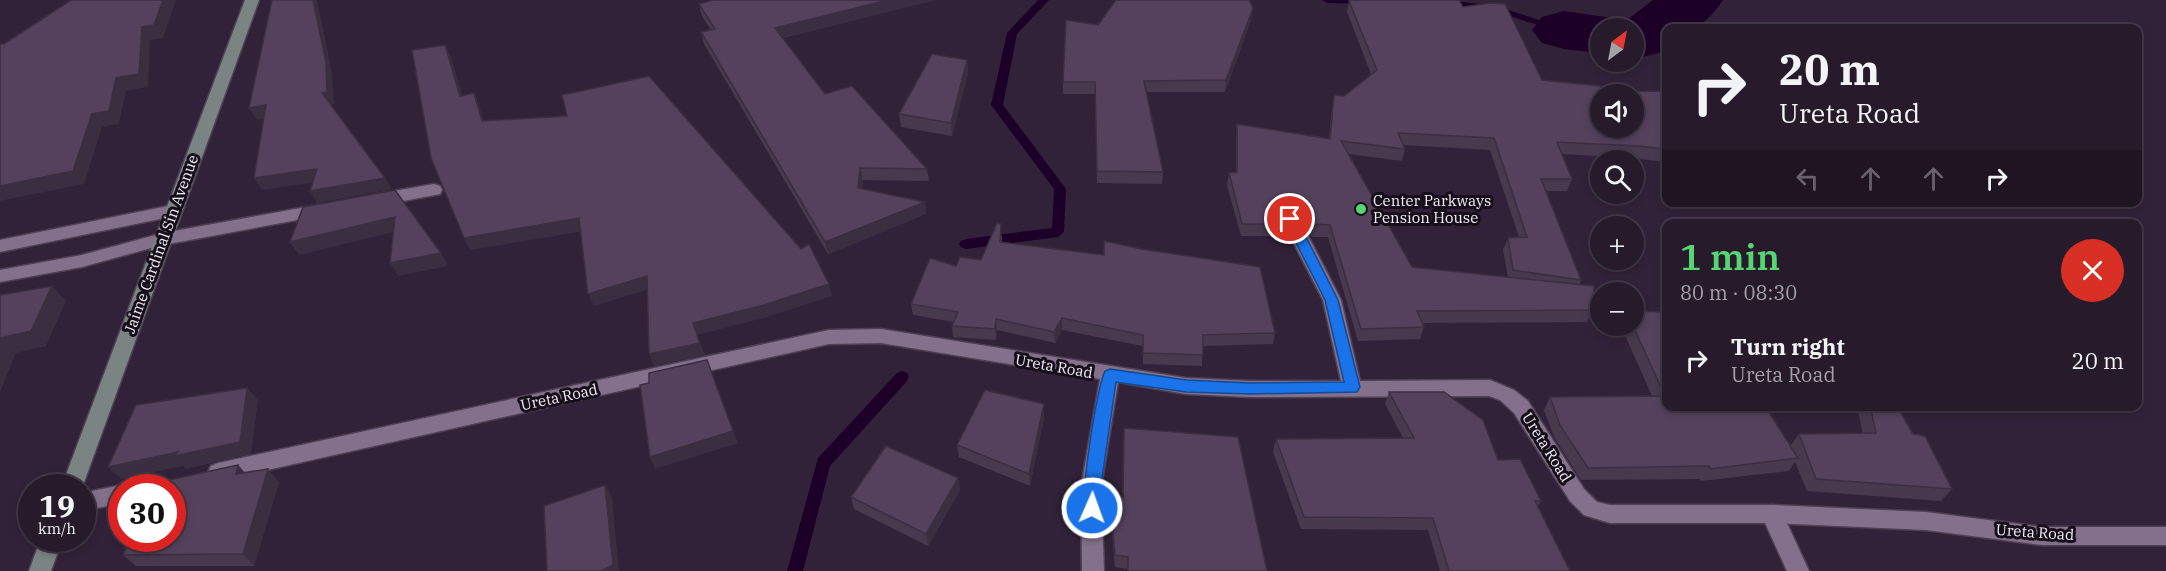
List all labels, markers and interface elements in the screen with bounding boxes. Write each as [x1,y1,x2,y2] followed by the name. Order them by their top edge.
[1590,18,1644,72] north arrow
[1590,18,1644,336] map controls
[1779,42,1880,97] text: 20 m
[1680,48,1758,126] icon: right
[1590,84,1644,138] button: sound
[1779,95,1920,130] text: Ureta Road
[1590,150,1644,204] button: search
[120,152,202,336] street label: Jaime Cardinal Sin Avenue
[1791,162,1824,195] icon: left
[1854,162,1887,195] icon: ahead
[1917,162,1950,195] icon: ahead
[1980,162,2013,195] icon: right
[1373,191,1491,227] place label: Center Parkways Pension House
[1264,193,1315,244] pin
[1273,202,1306,235] icon: arrive
[1354,202,1368,216] marker: Center Parkways Pension House
[1590,216,1644,270] button: +
[1680,233,1780,280] text: 1 min
[2061,239,2124,302] button: close
[1680,279,1797,306] text: 80 m · 08:30
[1590,282,1644,336] button: −
[1731,332,1845,361] text: Turn right
[1680,344,1713,377] icon: right
[2072,346,2124,375] text: 20 m
[1014,350,1094,382] street label: Ureta Road
[1731,361,1836,388] text: Ureta Road
[519,380,599,414] street label: Ureta Road
[1518,409,1576,485] street label: Ureta Road
[108,474,186,552] speed limit sign: 30
[1060,476,1124,540] position arrow
[39,486,75,525] text: 19
[38,519,76,538] text: km/h
[1995,520,2075,544] street label: Ureta Road

